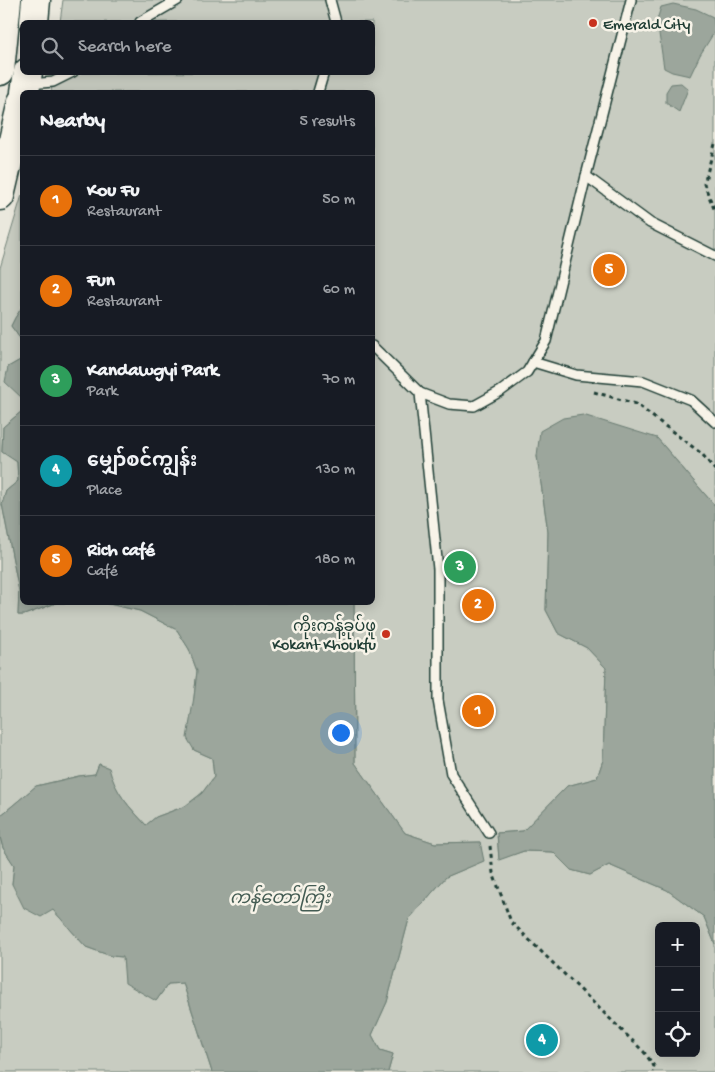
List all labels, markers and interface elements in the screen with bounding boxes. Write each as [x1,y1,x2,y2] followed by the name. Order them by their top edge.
[587,17,599,29] marker: Emerald City
[603,17,690,36] place label: Emerald City
[20,20,375,75] search box
[38,34,66,62] icon: search
[78,36,172,59] text: Search here
[40,110,105,135] text: Nearby
[300,113,355,132] text: 5 results
[87,180,139,203] text: Kou Fu
[53,191,59,210] text: 1
[322,191,355,210] text: 50 m
[87,203,161,222] text: Restaurant
[593,251,625,289] pin: 5
[87,270,115,293] text: Fun
[52,281,60,300] text: 2
[323,281,355,300] text: 60 m
[87,293,161,312] text: Restaurant
[87,360,218,383] text: Kandawgyi Park
[52,371,60,390] text: 3
[322,371,355,390] text: 70 m
[87,383,118,402] text: Park
[87,451,197,474] text: မျှော်စင်ကျွန်း
[52,461,60,480] text: 4
[316,461,355,480] text: 130 m
[87,482,122,501] text: Place
[87,540,155,563] text: Rich café
[444,548,476,586] pin: 3
[52,551,60,570] text: 5
[316,551,355,570] text: 180 m
[87,563,118,582] text: Café
[462,586,494,624] pin: 2
[272,614,376,656] place label: ကိုးကန့်ခုပ်ဖူ Kokant Khoukfu
[380,628,392,640] marker: ကိုးကန့်ခုပ်ဖူ Kokant Khoukfu
[462,692,494,730] pin: 1
[328,720,354,746] your location
[230,884,332,912] water label: ကန်တော်ကြီး
[655,922,700,1057] map controls
[655,922,700,967] button: +
[655,967,700,1012] button: −
[655,1012,700,1057] button: locate
[526,1021,558,1059] pin: 4

